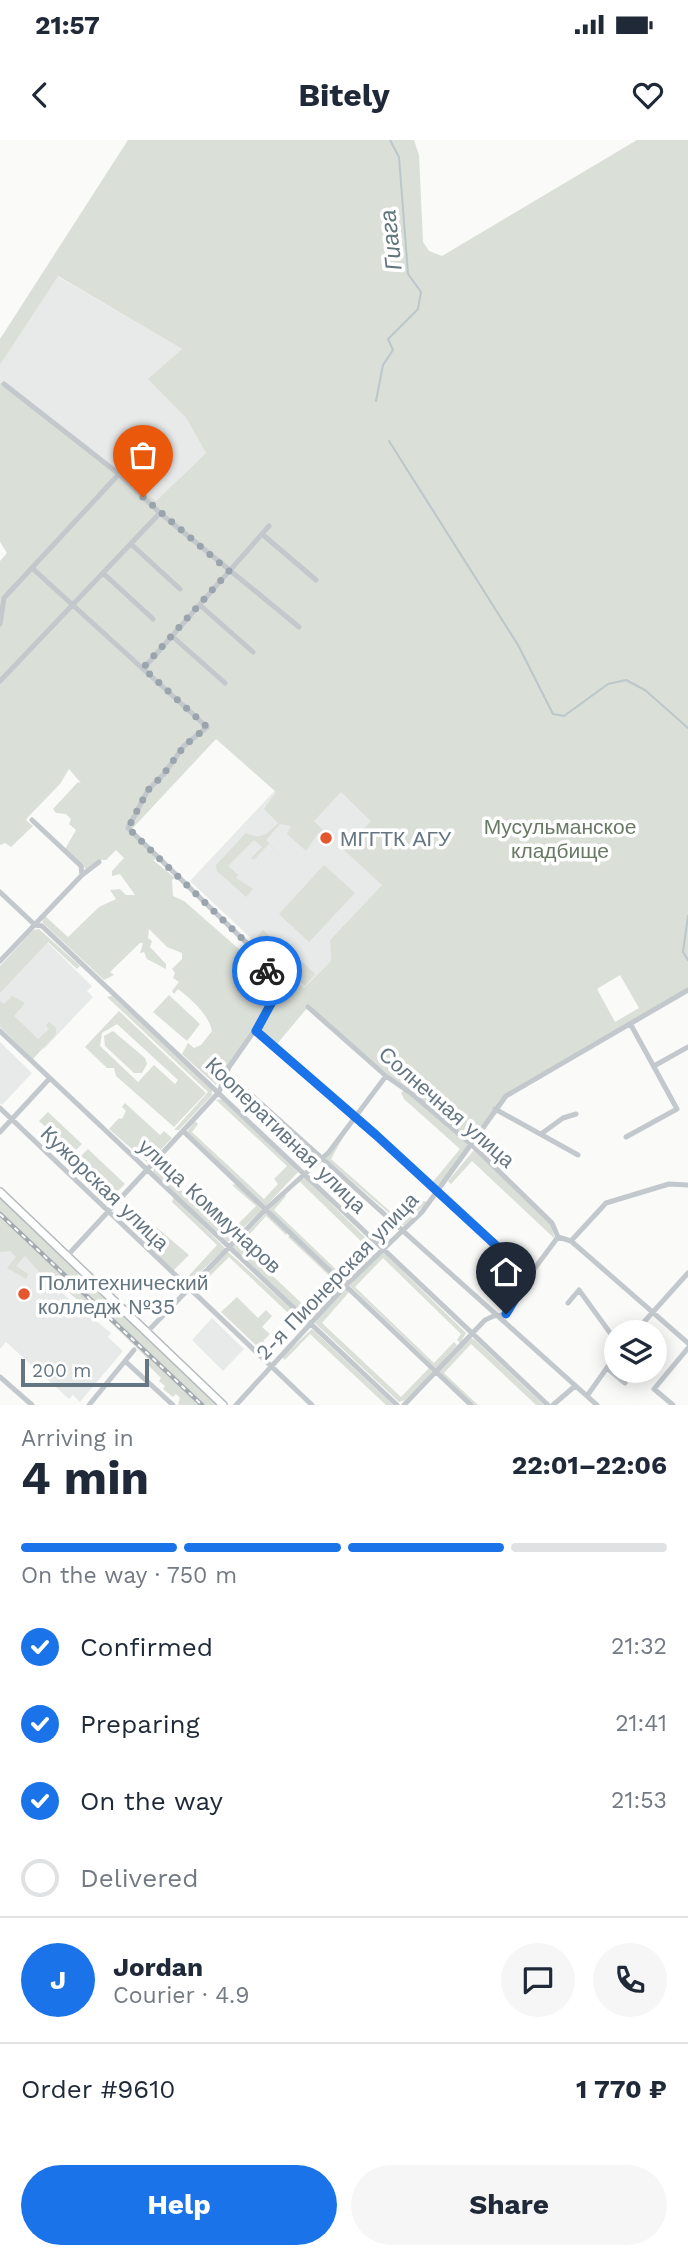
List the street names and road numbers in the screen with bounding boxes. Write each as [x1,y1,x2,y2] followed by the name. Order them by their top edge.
[374,1041,520,1173] street label: Солнечная улица
[200,1052,372,1218] street label: Кооперативная улица
[36,1120,175,1256] street label: Кужорская улица
[133,1133,287,1279] street label: улица Коммунаров
[251,1187,424,1365] street label: 2-я Пионерская улица

